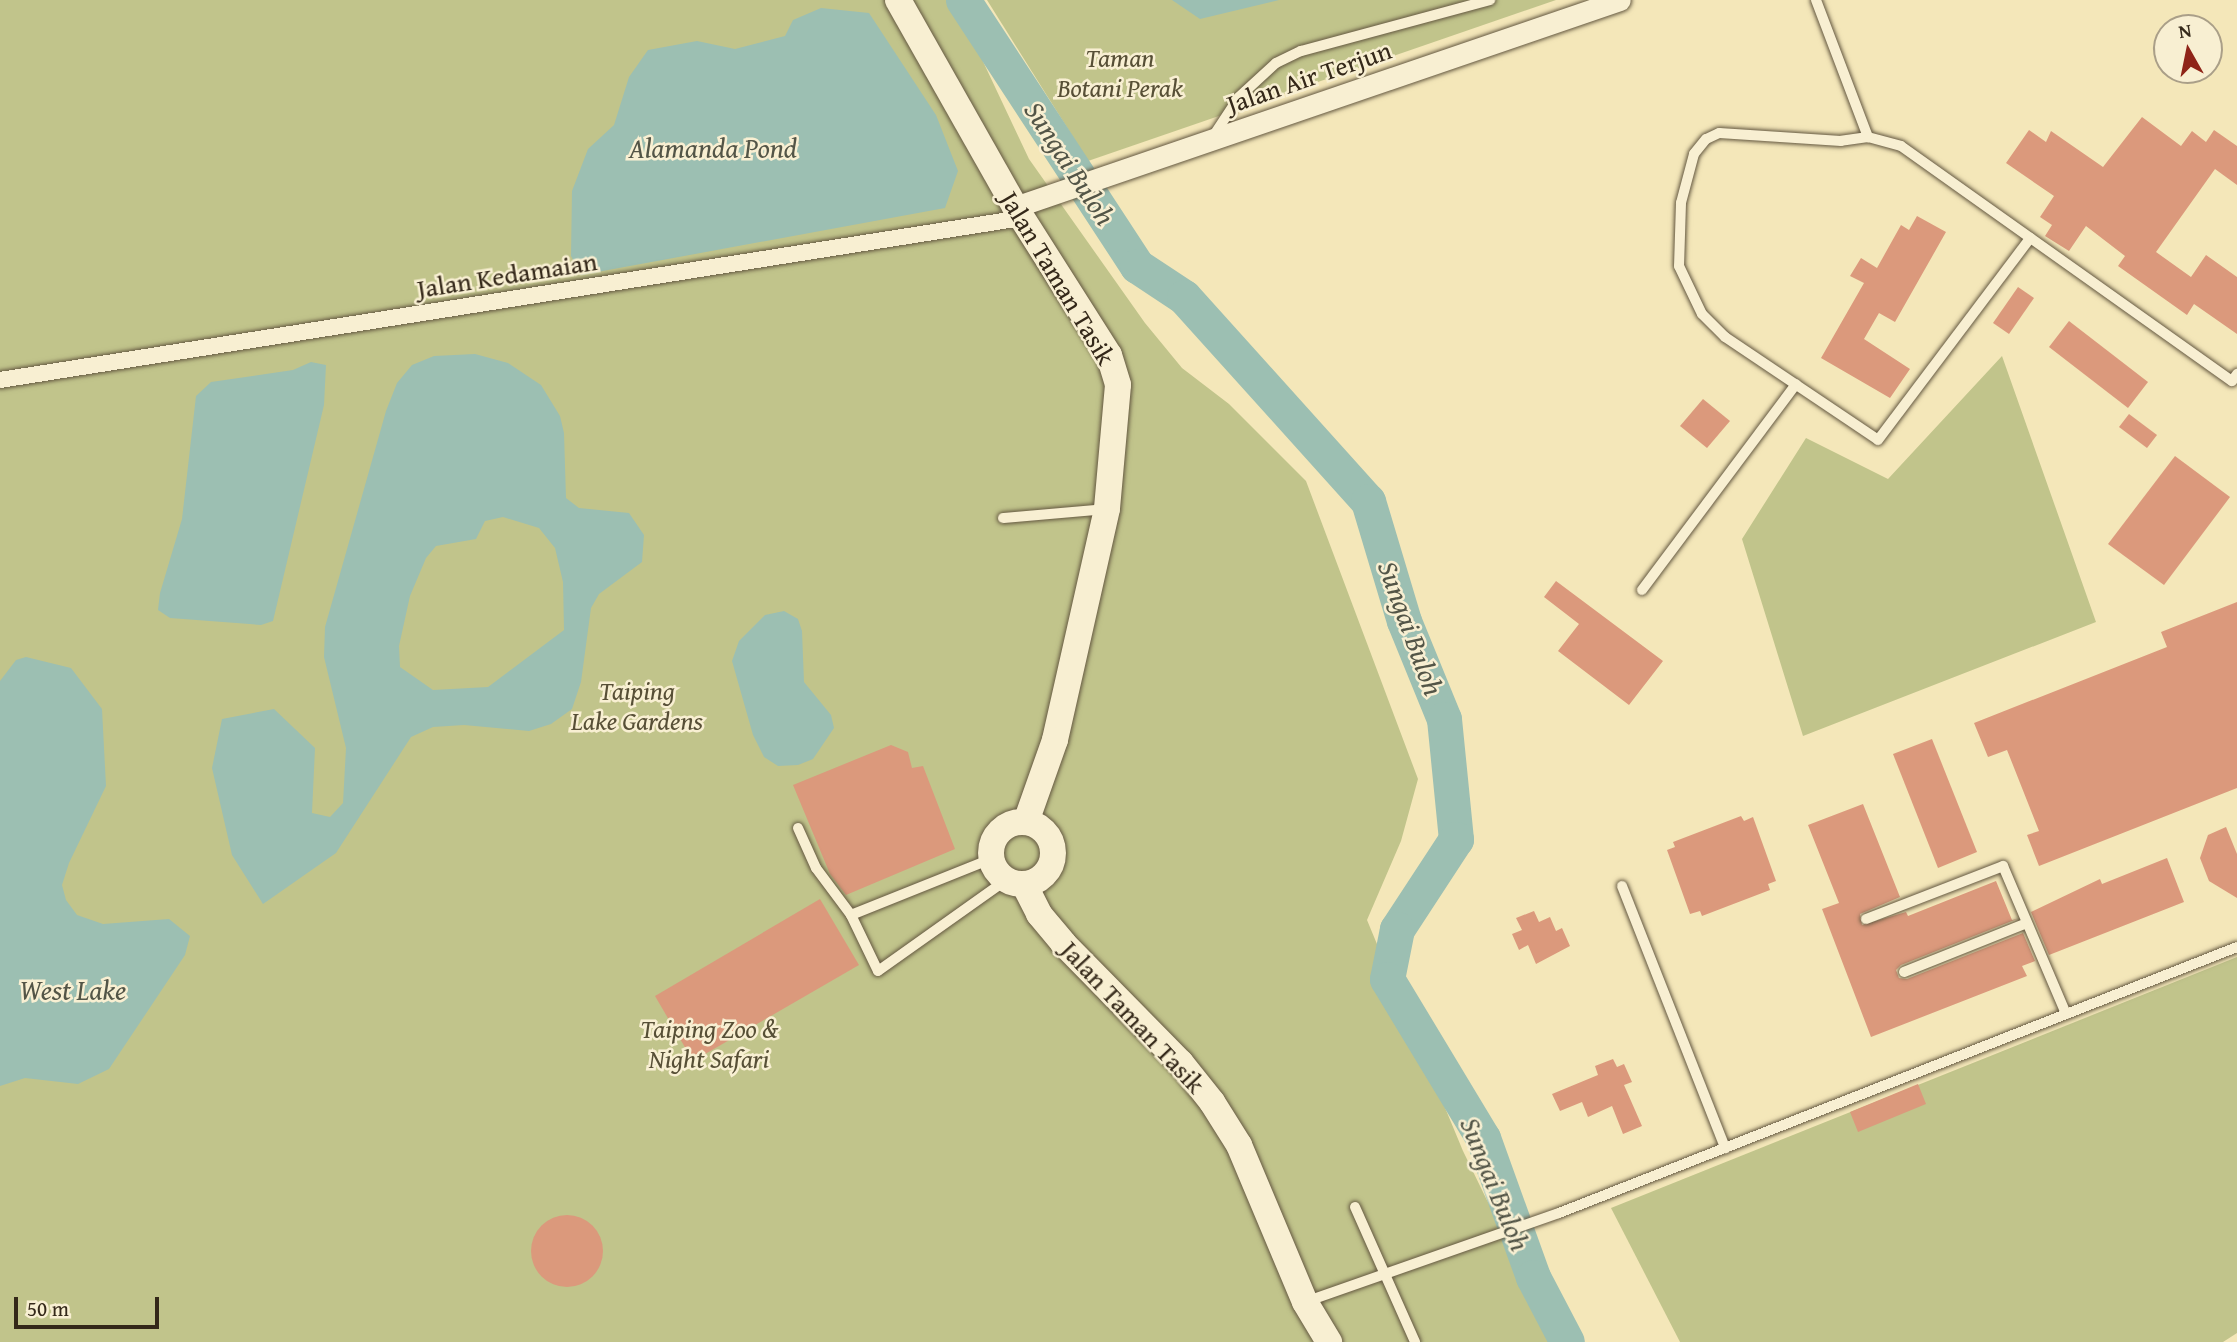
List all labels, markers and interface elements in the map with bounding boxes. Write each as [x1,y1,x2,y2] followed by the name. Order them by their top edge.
[2153,14,2223,84] north arrow
[2177,15,2193,45] text: N
[1223,34,1395,120] street label: Jalan Air Terjun
[1057,42,1183,104] park label: Taman Botani Perak
[1018,95,1122,231] water label: Sungai Buloh
[629,131,797,165] water label: Alamanda Pond
[994,186,1122,370] street label: Jalan Taman Tasik
[415,245,599,305] street label: Jalan Kedamaian
[1371,556,1451,700] water label: Sungai Buloh
[571,675,703,736] park label: Taiping Lake Gardens
[1054,934,1212,1100] street label: Jalan Taman Tasik
[20,973,126,1007] water label: West Lake
[641,1013,777,1074] park label: Taiping Zoo & Night Safari
[1453,1112,1537,1256] water label: Sungai Buloh
[18,1282,163,1326] scale bar
[27,1293,69,1324] text: 50 m

